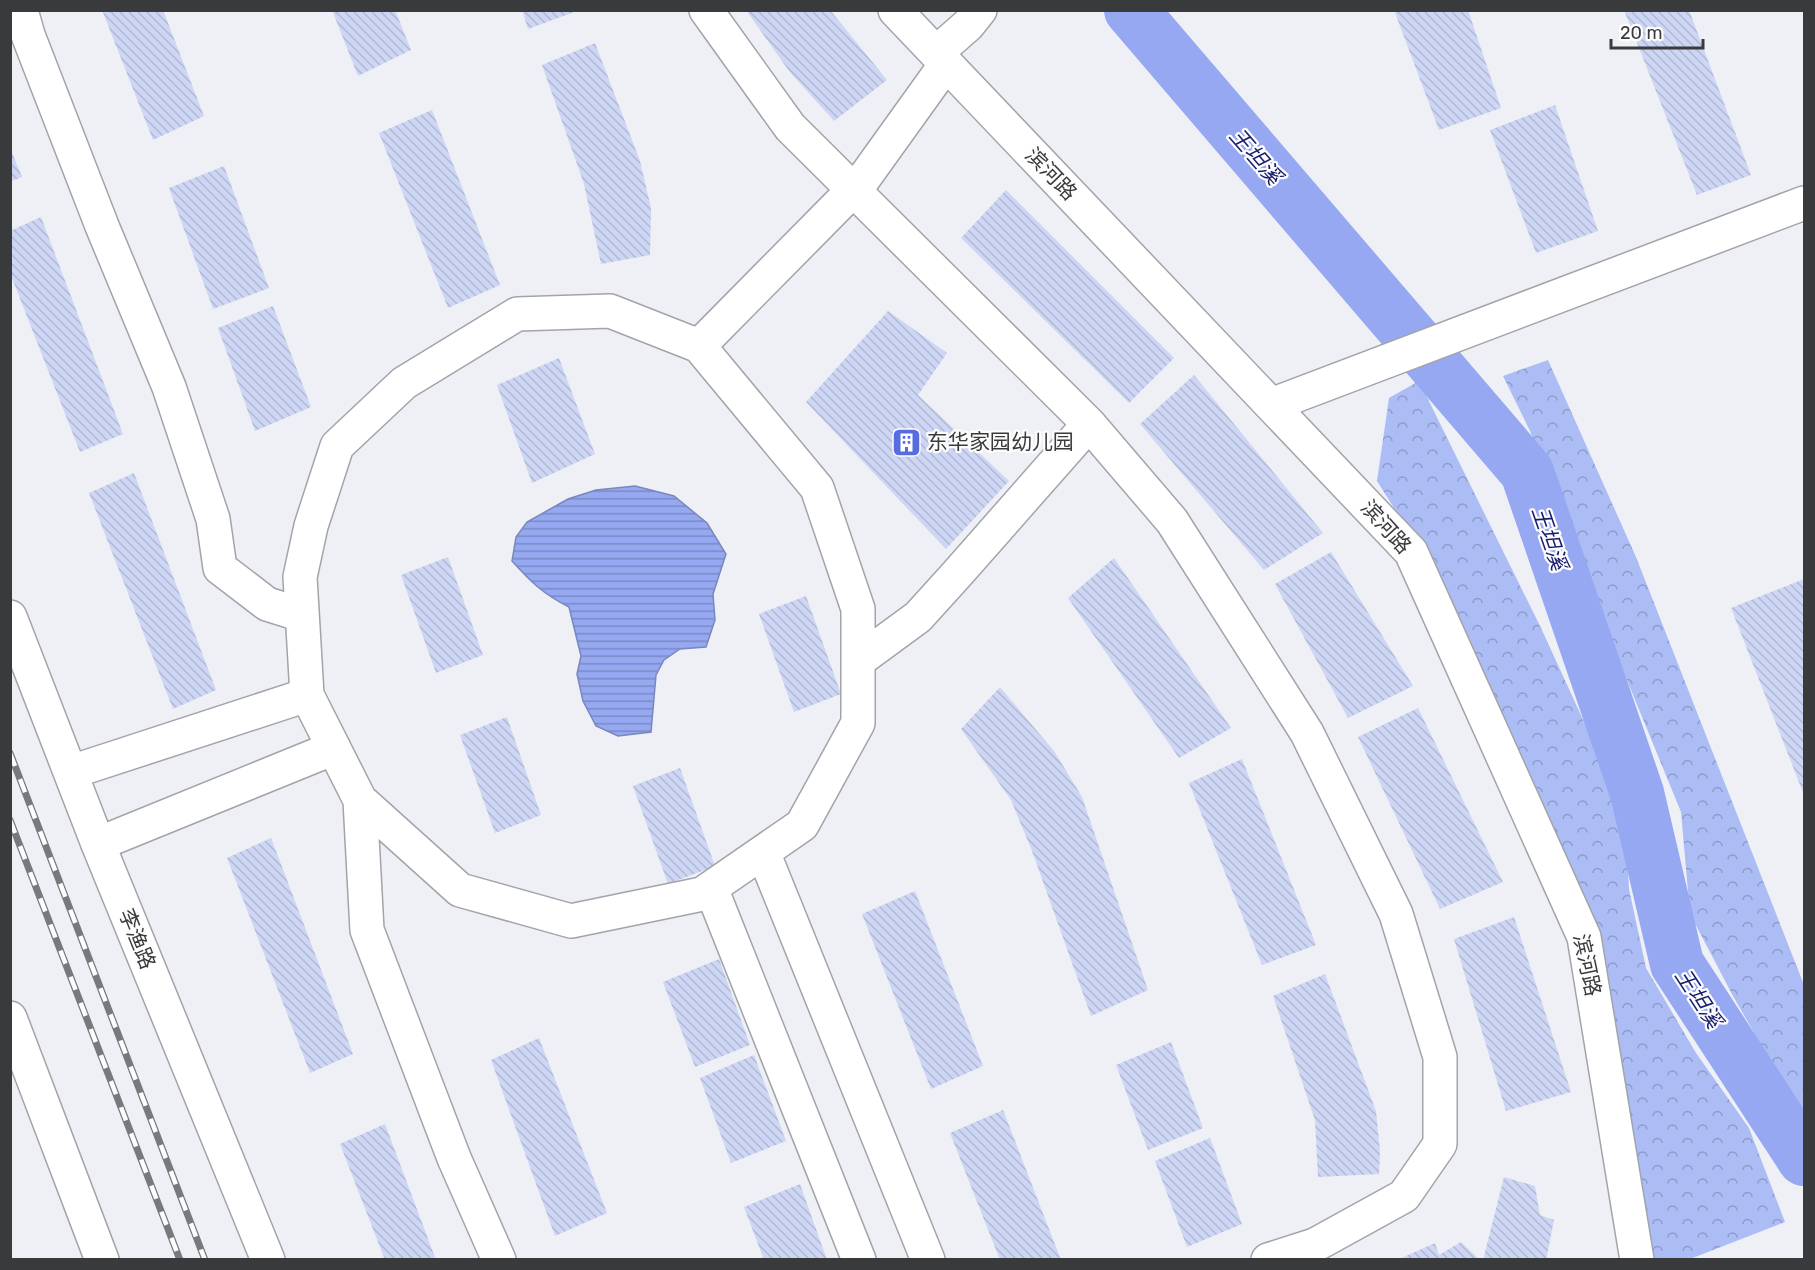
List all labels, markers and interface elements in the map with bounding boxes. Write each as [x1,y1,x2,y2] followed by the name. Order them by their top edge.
[1611,12,1702,50] scale bar
[1620,22,1662,44] text: 20 m
[1224,123,1289,192] water label: 王坦溪
[1020,142,1082,205] street label: 滨河路
[890,426,922,458] building icon: 东华家园幼儿园
[927,429,1074,454] place label: 东华家园幼儿园
[1356,495,1417,558] street label: 滨河路
[1526,503,1574,576] water label: 王坦溪
[114,905,161,973] street label: 李渔路
[1569,931,1606,998] street label: 滨河路
[1669,963,1729,1035] water label: 王坦溪

